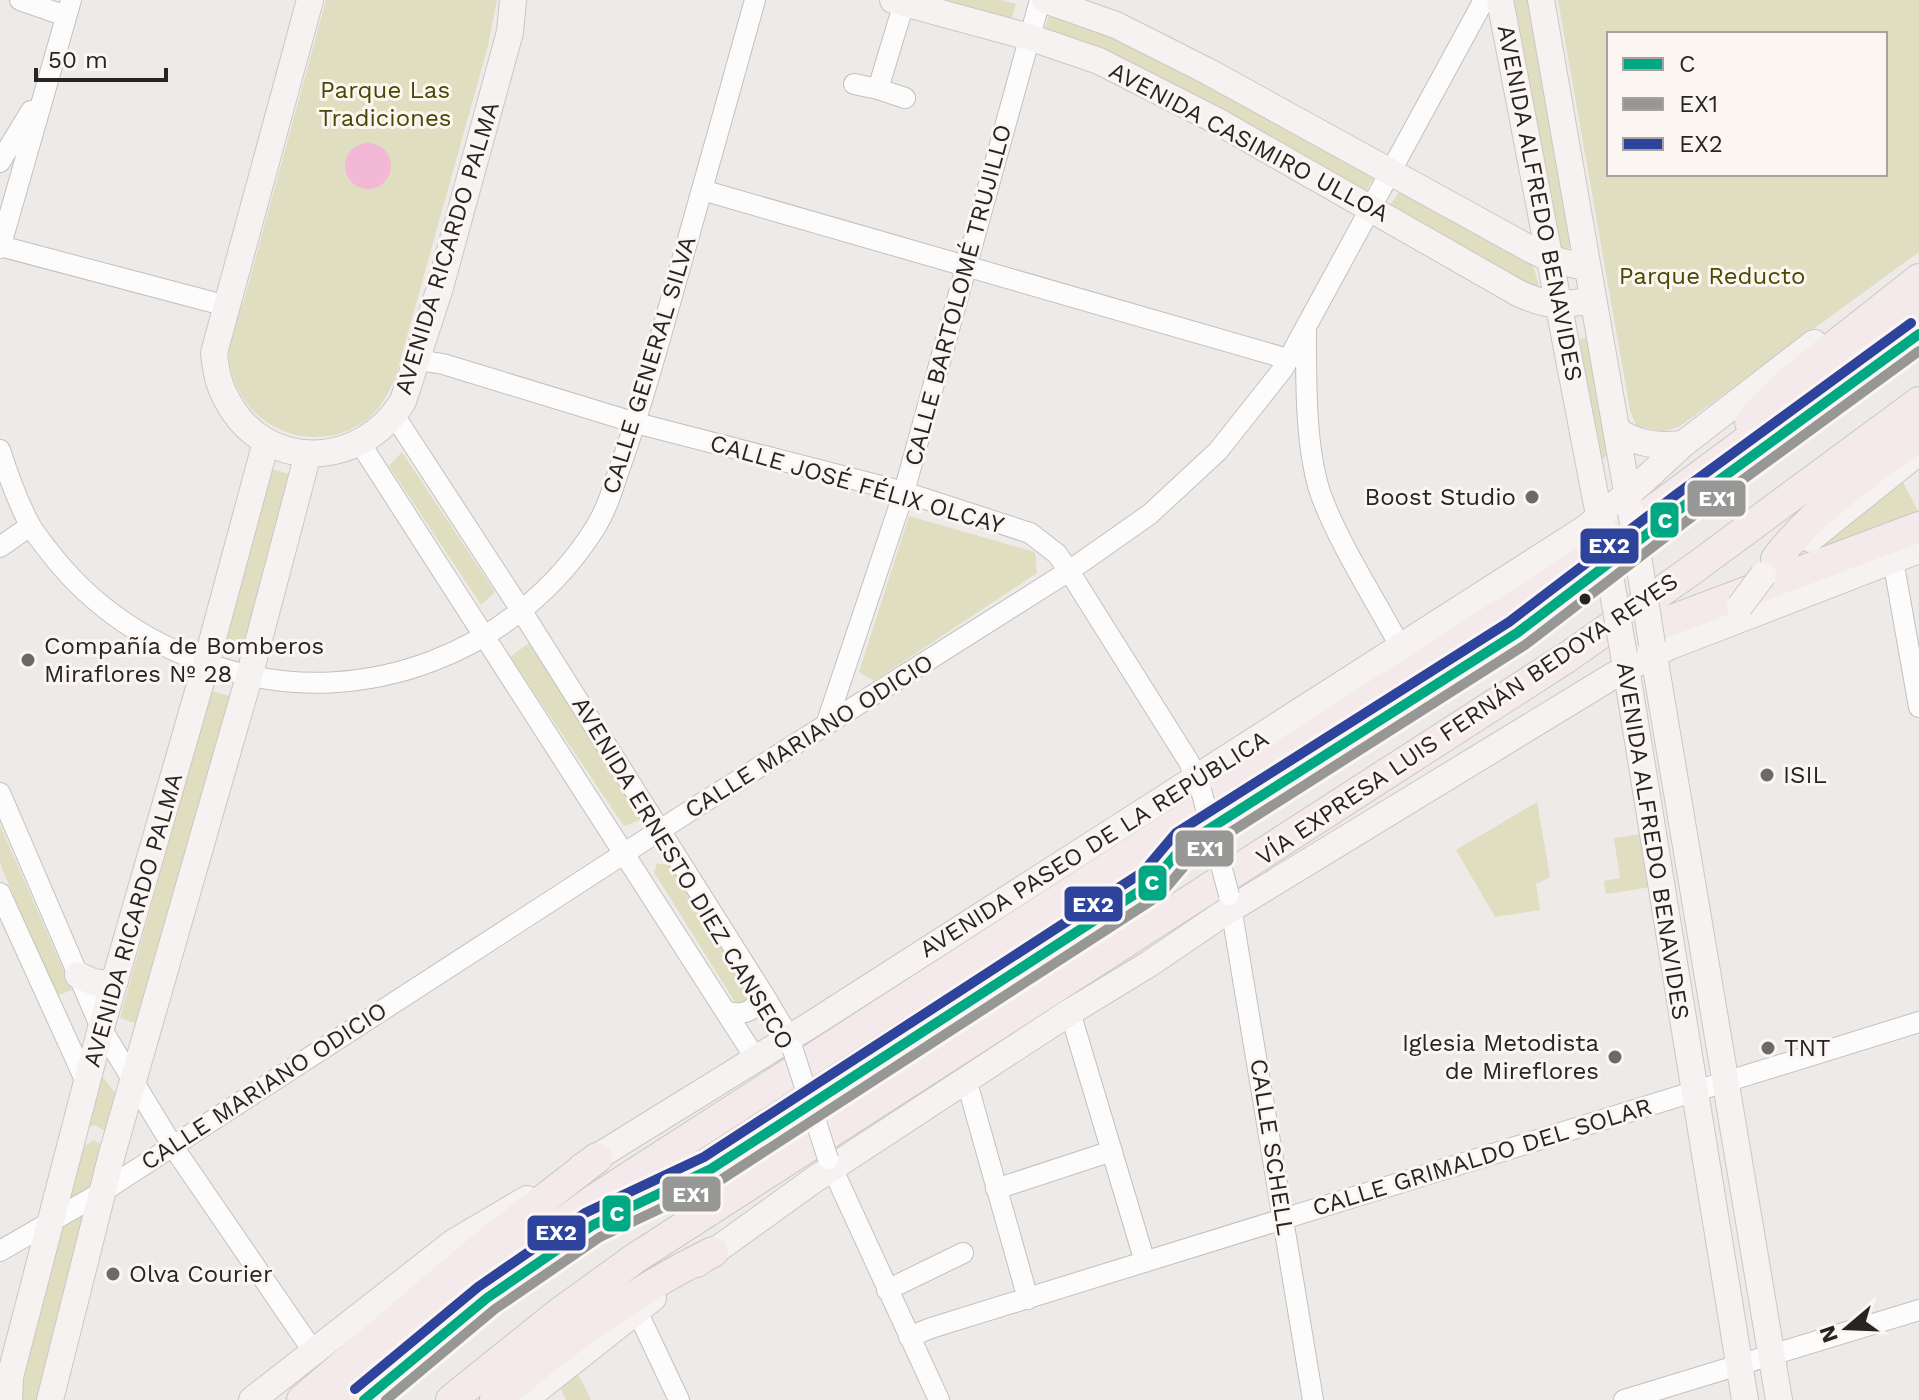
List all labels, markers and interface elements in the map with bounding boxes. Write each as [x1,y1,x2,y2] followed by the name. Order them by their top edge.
[1492,23,1588,383] street label: AVENIDA ALFREDO BENAVIDES
[36,32,166,82] scale bar
[1607,32,1887,176] legend
[48,46,108,74] text: 50 m
[1679,50,1695,78] text: C
[1105,56,1394,228] street label: AVENIDA CASIMIRO ULLOA
[319,76,451,132] park label: Parque Las Tradiciones
[1679,90,1718,118] text: EX1
[389,98,505,398] street label: AVENIDA RICARDO PALMA
[899,121,1017,469] street label: CALLE BARTOLOMÉ TRUJILLO
[1679,130,1723,158] text: EX2
[596,233,702,497] street label: CALLE GENERAL SILVA
[1619,262,1805,290] park label: Parque Reducto
[707,429,1007,539] street label: CALLE JOSÉ FÉLIX OLCAY
[1686,479,1747,518] line badge: EX1
[1365,483,1516,511] place label: Boost Studio
[1698,486,1736,511] text: EX1
[1523,488,1541,506] marker: Boost Studio
[1649,501,1680,539] line badge: C
[1658,508,1673,533] text: C
[1579,527,1640,565] line badge: EX2
[1588,533,1630,558] text: EX2
[1251,567,1683,871] street label: VÍA EXPRESA LUIS FERNÁN BEDOYA REYES
[1577,591,1593,607] unlabelled marker
[44,632,324,688] place label: Compañía de Bomberos Miraflores Nº 28
[680,648,938,824] street label: CALLE MARIANO ODICIO
[19,651,37,669] marker: Compañía de Bomberos Miraflores Nº 28
[1611,660,1695,1022] street label: AVENIDA ALFREDO BENAVIDES
[566,692,800,1054] street label: AVENIDA ERNESTO DIEZ CANSECO
[913,724,1275,964] street label: AVENIDA PASEO DE LA REPÚBLICA
[1783,761,1827,789] place label: ISIL
[1758,766,1776,784] marker: ISIL
[78,770,188,1070] street label: AVENIDA RICARDO PALMA
[1174,829,1235,868] line badge: EX1
[1186,836,1224,861] text: EX1
[1137,864,1168,902] line badge: C
[1063,885,1124,923] line badge: EX2
[1072,892,1114,917] text: EX2
[136,996,392,1176] street label: CALLE MARIANO ODICIO
[1402,1029,1599,1085] place label: Iglesia Metodista de Mireflores
[1784,1034,1831,1062] place label: TNT
[1759,1039,1777,1057] marker: TNT
[1606,1048,1624,1066] marker: Iglesia Metodista de Mireflores
[1244,1057,1300,1237] street label: CALLE SCHELL
[1309,1092,1655,1222] street label: CALLE GRIMALDO DEL SOLAR
[661,1175,722,1213] line badge: EX1
[672,1182,710,1207] text: EX1
[601,1194,632,1233] line badge: C
[610,1201,625,1226] text: C
[526,1214,587,1252] line badge: EX2
[535,1220,577,1245] text: EX2
[129,1260,273,1288] place label: Olva Courier
[104,1265,122,1283] marker: Olva Courier
[1807,1288,1887,1368] north arrow
[1814,1323,1843,1346] text: N

